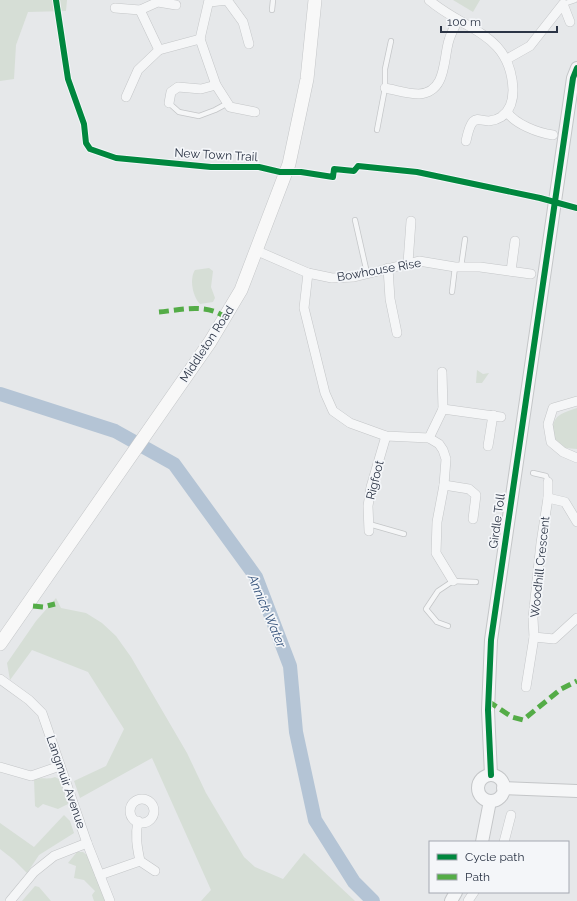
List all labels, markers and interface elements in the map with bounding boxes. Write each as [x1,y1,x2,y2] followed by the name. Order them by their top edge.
[441,8,557,34] scale bar
[447,15,481,29] text: 100 m
[174,146,259,164] street label: New Town Trail
[336,256,422,284] street label: Bowhouse Rise
[177,303,237,385] street label: Middleton Road
[363,459,387,501] street label: Rigfoot
[486,492,508,549] street label: Girdle Toll
[528,516,552,618] street label: Woodhill Crescent
[245,571,289,650] water label: Annick Water
[44,734,88,830] street label: Langmuir Avenue
[429,841,569,893] legend
[465,850,524,864] text: Cycle path
[465,870,490,884] text: Path

